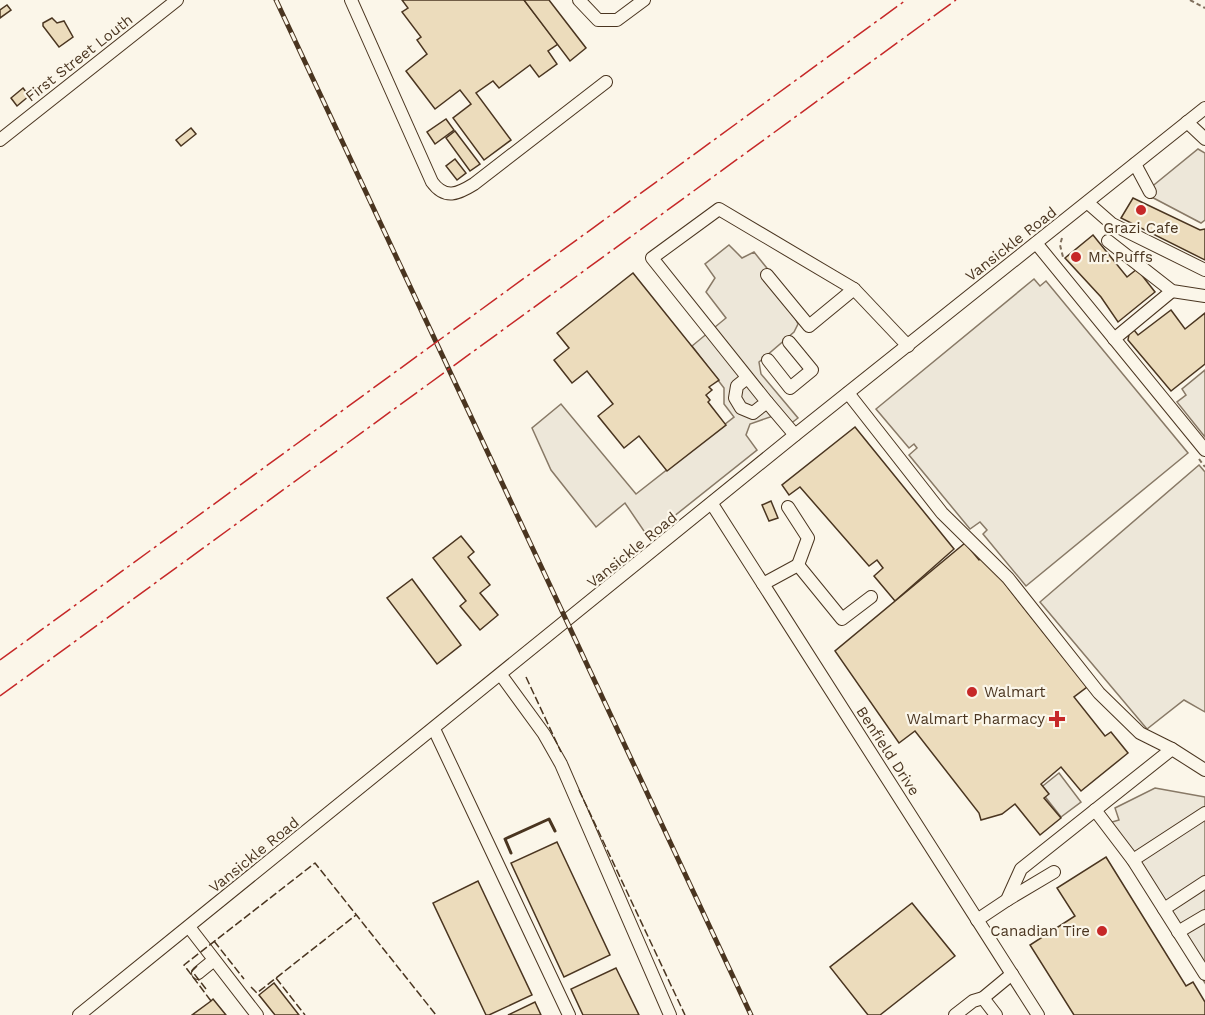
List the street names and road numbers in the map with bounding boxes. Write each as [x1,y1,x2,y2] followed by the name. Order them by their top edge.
[22,11,136,105] street label: First Street Louth
[962,203,1060,285] street label: Vansickle Road
[583,508,681,592] street label: Vansickle Road
[853,703,923,799] street label: Benfield Drive
[205,813,303,897] street label: Vansickle Road

